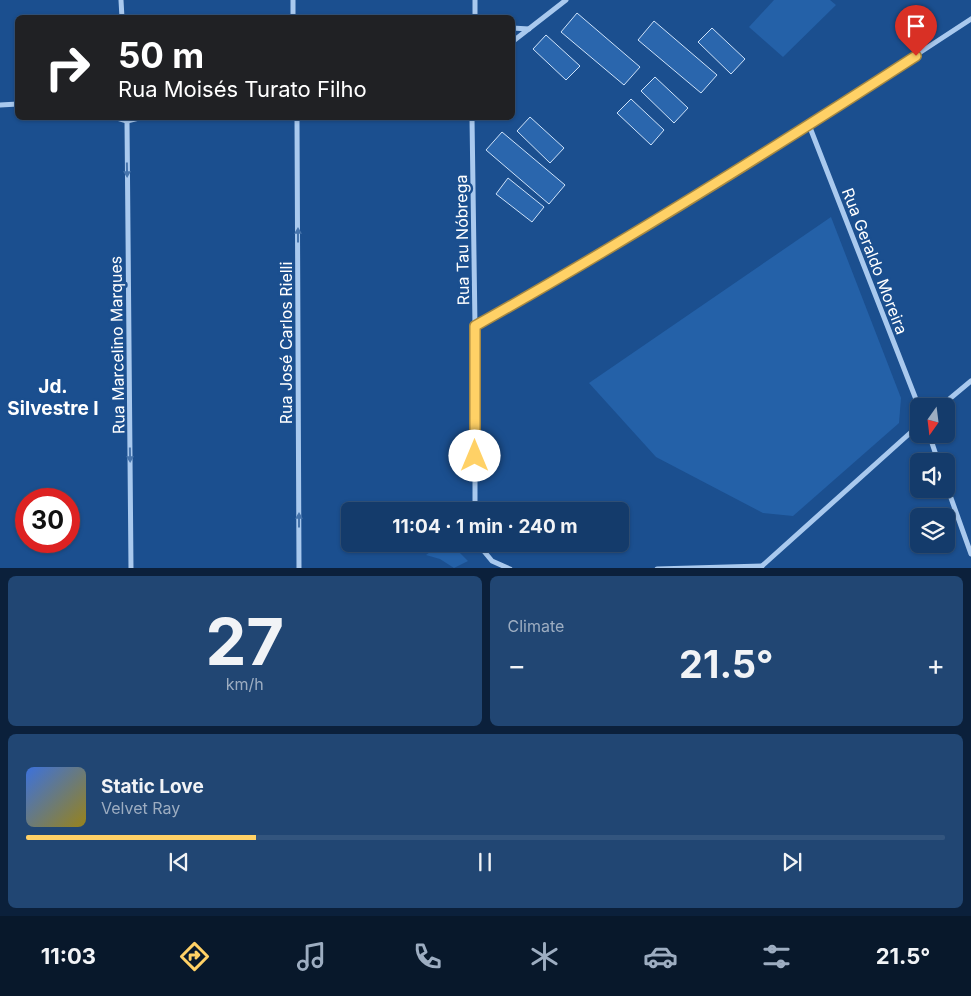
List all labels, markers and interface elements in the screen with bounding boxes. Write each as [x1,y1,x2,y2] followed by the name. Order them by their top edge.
[895,5,937,56] pin
[902,12,930,40] icon: arrive
[118,34,204,76] text: 50 m
[35,35,100,100] icon: right
[118,76,367,102] text: Rua Moisés Turato Filho
[123,162,131,178] one-way arrow
[451,174,473,306] street label: Rua Tau Nóbrega
[838,185,912,337] street label: Rua Geraldo Moreira
[294,227,302,243] one-way arrow
[105,256,129,434] street label: Rua Marcelino Marques
[276,262,296,424] street label: Rua José Carlos Rielli
[7,375,99,420] district label: Jd. Silvestre I
[910,398,955,442] north arrow
[910,398,955,553] map controls
[448,429,500,481] position arrow
[126,447,134,463] one-way arrow
[910,453,955,498] button: sound
[15,488,80,553] speed limit sign: 30
[910,508,955,553] button: layers
[295,512,303,528] one-way arrow
[392,515,578,538] text: 11:04 · 1 min · 240 m
[205,602,284,681] text: 27
[508,616,564,636] text: Climate
[679,641,773,687] text: 21.5°
[508,648,526,682] text: −
[926,648,945,682] text: +
[226,674,264,694] text: km/h
[101,775,204,798] text: Static Love
[101,798,180,818] text: Velvet Ray
[165,848,193,876] icon: previous
[471,848,499,876] icon: pause
[778,848,806,876] icon: next
[177,939,212,974] icon: directions
[294,939,329,974] icon: music
[410,939,445,974] icon: phone
[527,939,562,974] icon: climate
[643,939,678,974] icon: car
[759,939,794,974] icon: filters
[41,943,96,969] text: 11:03
[876,943,930,969] text: 21.5°

